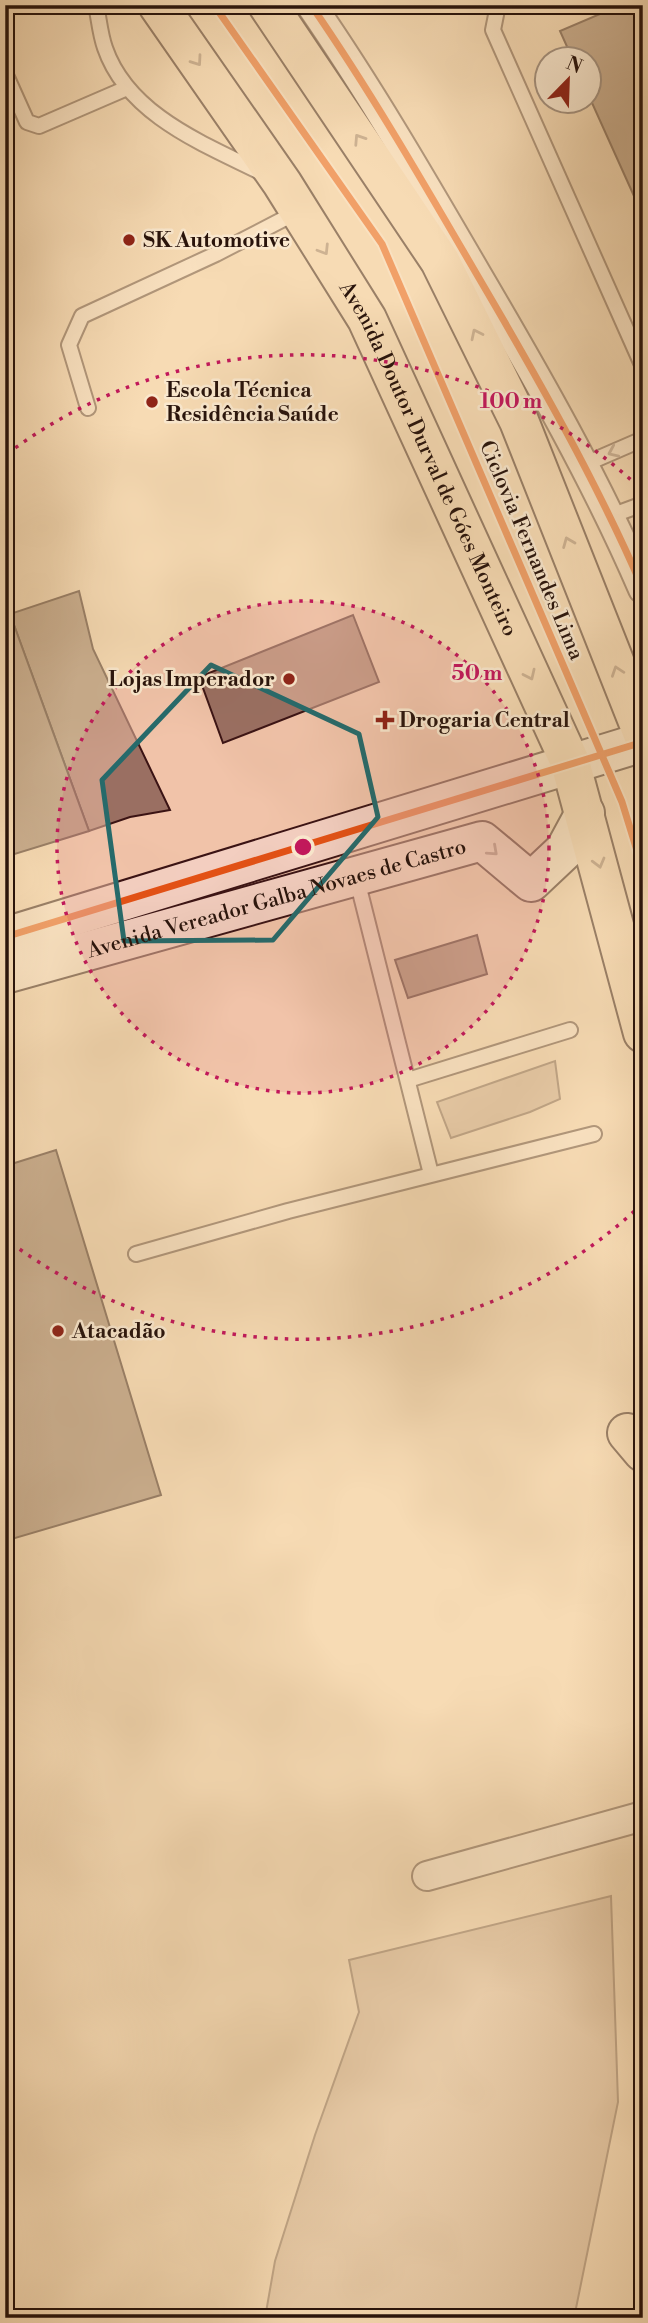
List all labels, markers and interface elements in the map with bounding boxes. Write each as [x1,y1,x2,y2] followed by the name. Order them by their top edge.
[532,46,602,116] north arrow
[563,51,586,79] text: N
[189,53,201,66] one-way arrow
[355,134,367,147] one-way arrow
[143,228,290,254] place label: SK Automotive
[121,232,137,248] marker: SK Automotive
[315,242,328,255] one-way arrow
[332,276,523,641] street label: Avenida Doutor Durval de Góes Monteiro
[470,329,484,341] one-way arrow
[166,378,339,428] place label: Escola Técnica Residência Saúde
[480,389,542,415] text: 100 m
[144,394,160,410] marker: Escola Técnica Residência Saúde
[473,437,589,664] street label: Ciclovia Fernandes Lima
[607,444,620,458] one-way arrow
[562,536,576,549] one-way arrow
[452,661,502,687] text: 50 m
[611,665,625,677] one-way arrow
[108,667,275,693] place label: Lojas Imperador
[521,668,535,680] one-way arrow
[281,671,297,687] marker: Lojas Imperador
[399,708,570,734] place label: Drogaria Central
[377,712,393,728] marker: Drogaria Central
[84,834,469,965] street label: Avenida Vereador Galba Novaes de Castro
[291,835,315,859] centre of rings
[485,842,498,855] one-way arrow
[591,857,605,869] one-way arrow
[71,1319,166,1345] place label: Atacadão
[50,1323,66,1339] marker: Atacadão

